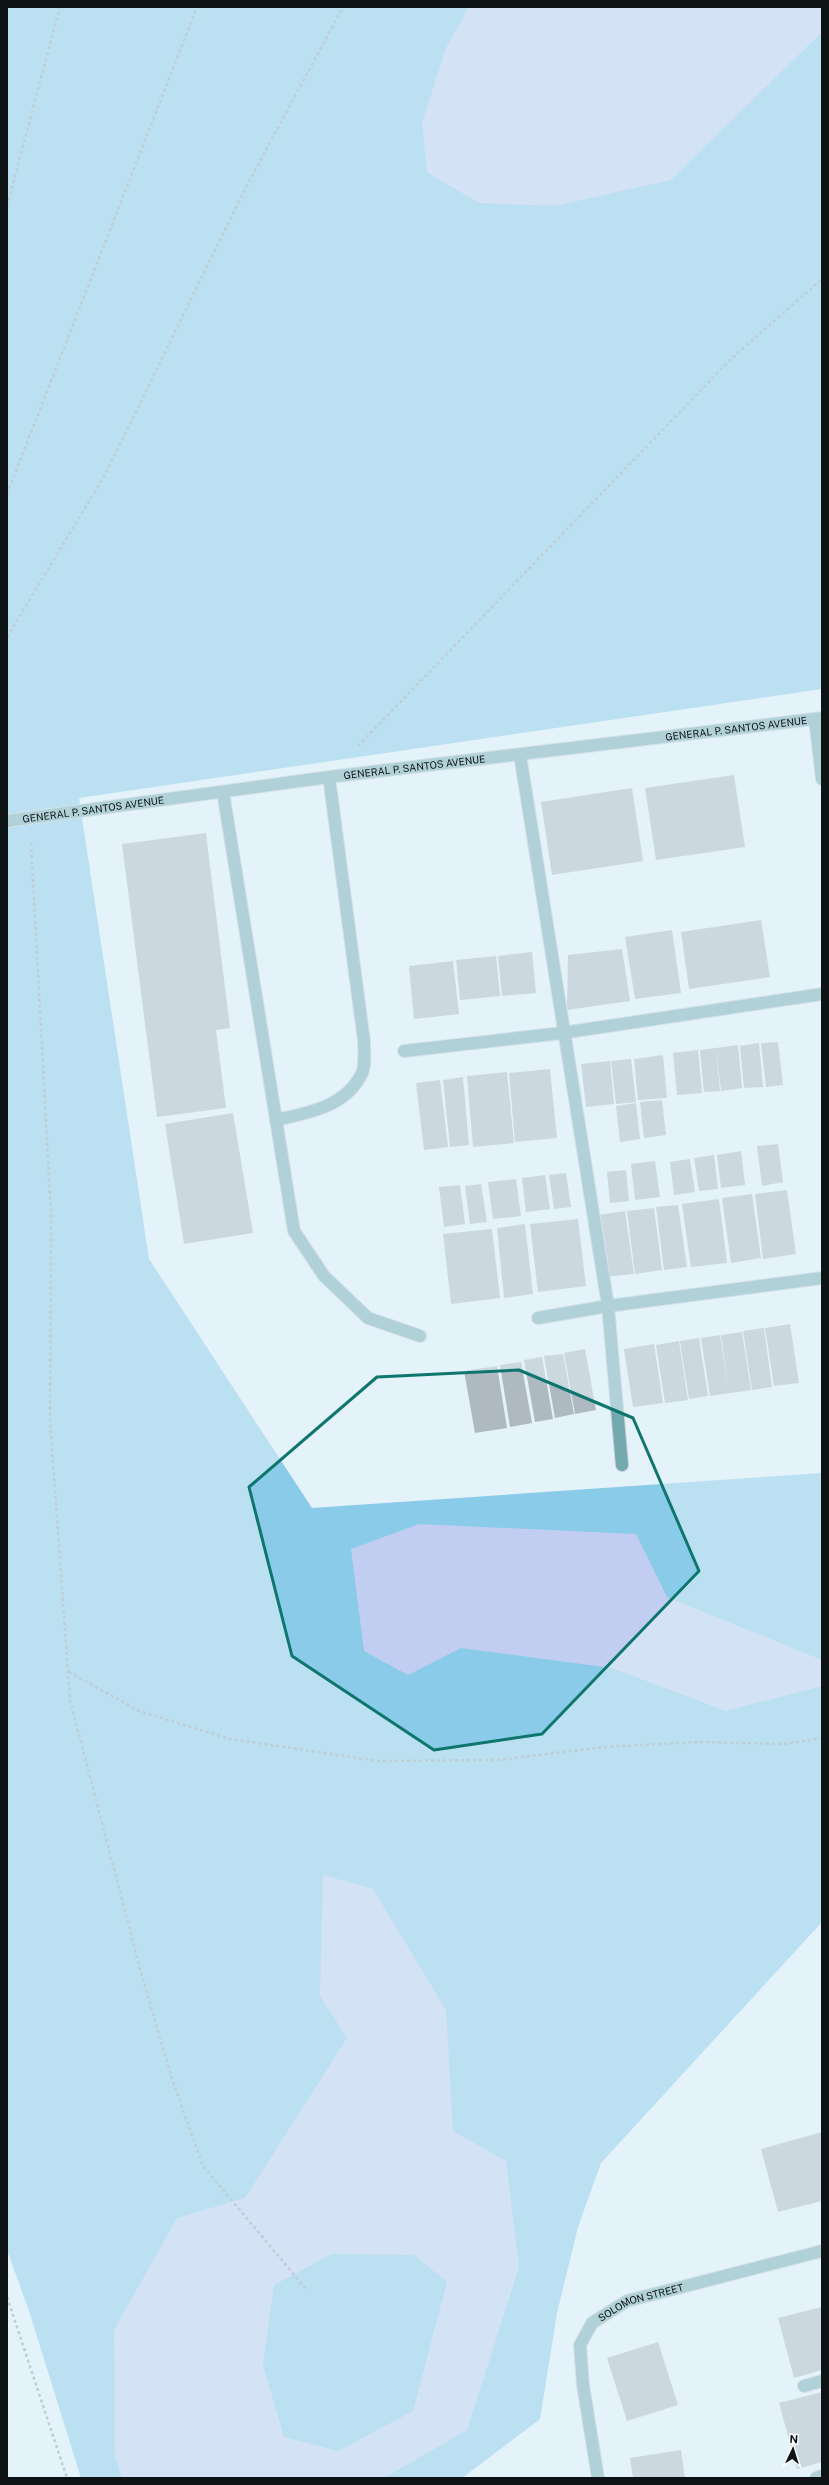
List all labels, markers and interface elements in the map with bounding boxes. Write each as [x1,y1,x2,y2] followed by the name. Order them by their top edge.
[664,714,808,743] street label: GENERAL P. SANTOS AVENUE
[343,752,486,781] street label: GENERAL P. SANTOS AVENUE
[22,794,165,825] street label: GENERAL P. SANTOS AVENUE
[596,2281,684,2324] street label: SOLOMON STREET
[773,2429,813,2469] north arrow
[789,2433,798,2445] text: N

